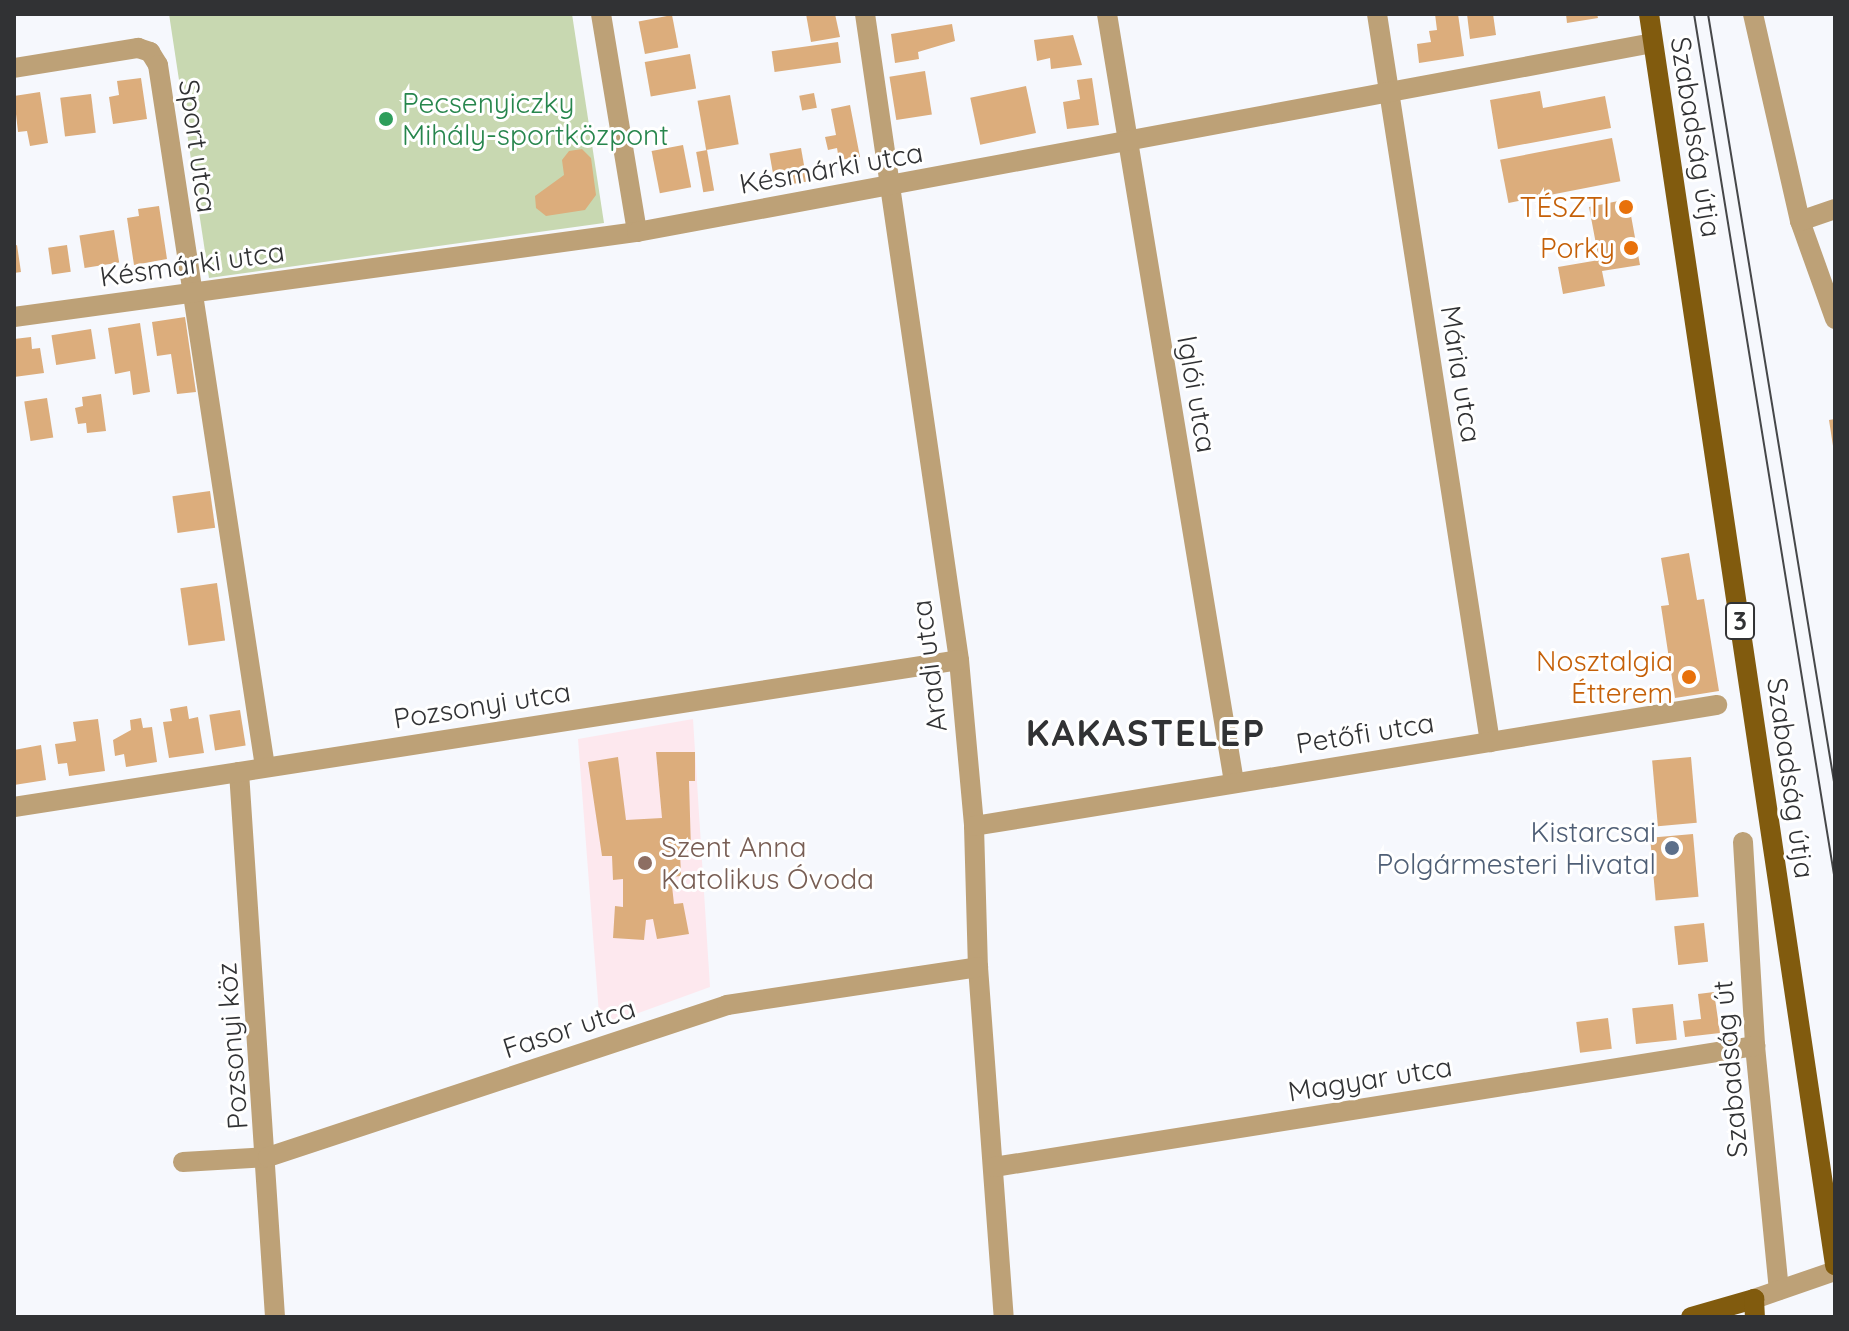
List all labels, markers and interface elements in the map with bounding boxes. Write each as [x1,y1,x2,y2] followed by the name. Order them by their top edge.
[1664,34,1728,240] street label: Szabadság útja
[172,77,224,215] street label: Sport utca
[402,86,669,152] place label: Pecsenyiczky Mihály-sportközpont
[377,110,395,128] marker: Pecsenyiczky Mihály-sportközpont
[737,135,925,201] street label: Késmárki utca
[1520,190,1610,224] place label: TÉSZTI
[1617,198,1635,216] marker: TÉSZTI
[1540,231,1615,265] place label: Porky
[98,234,286,294] street label: Késmárki utca
[1622,239,1640,257] marker: Porky
[1434,303,1488,445] street label: Mária utca
[1170,333,1224,455] street label: Iglói utca
[904,598,954,734] street label: Aradi utca
[1724,599,1756,643] road number: 3
[1536,644,1673,710] place label: Nosztalgia Étterem
[1680,668,1698,686] marker: Nosztalgia Étterem
[391,674,573,736] street label: Pozsonyi utca
[1760,675,1822,881] street label: Szabadság útja
[1294,706,1436,760] street label: Petőfi utca
[1026,711,1266,755] district label: KAKASTELEP
[1377,815,1656,881] place label: Kistarcsai Polgármesteri Hivatal
[661,830,874,896] place label: Szent Anna Katolikus Óvoda
[1663,839,1681,857] marker: Kistarcsai Polgármesteri Hivatal
[636,854,654,872] marker: Szent Anna Katolikus Óvoda
[209,961,255,1131] street label: Pozsonyi köz
[1706,979,1754,1159] street label: Szabadság út
[498,991,640,1065] street label: Fasor utca
[1286,1049,1454,1109] street label: Magyar utca

